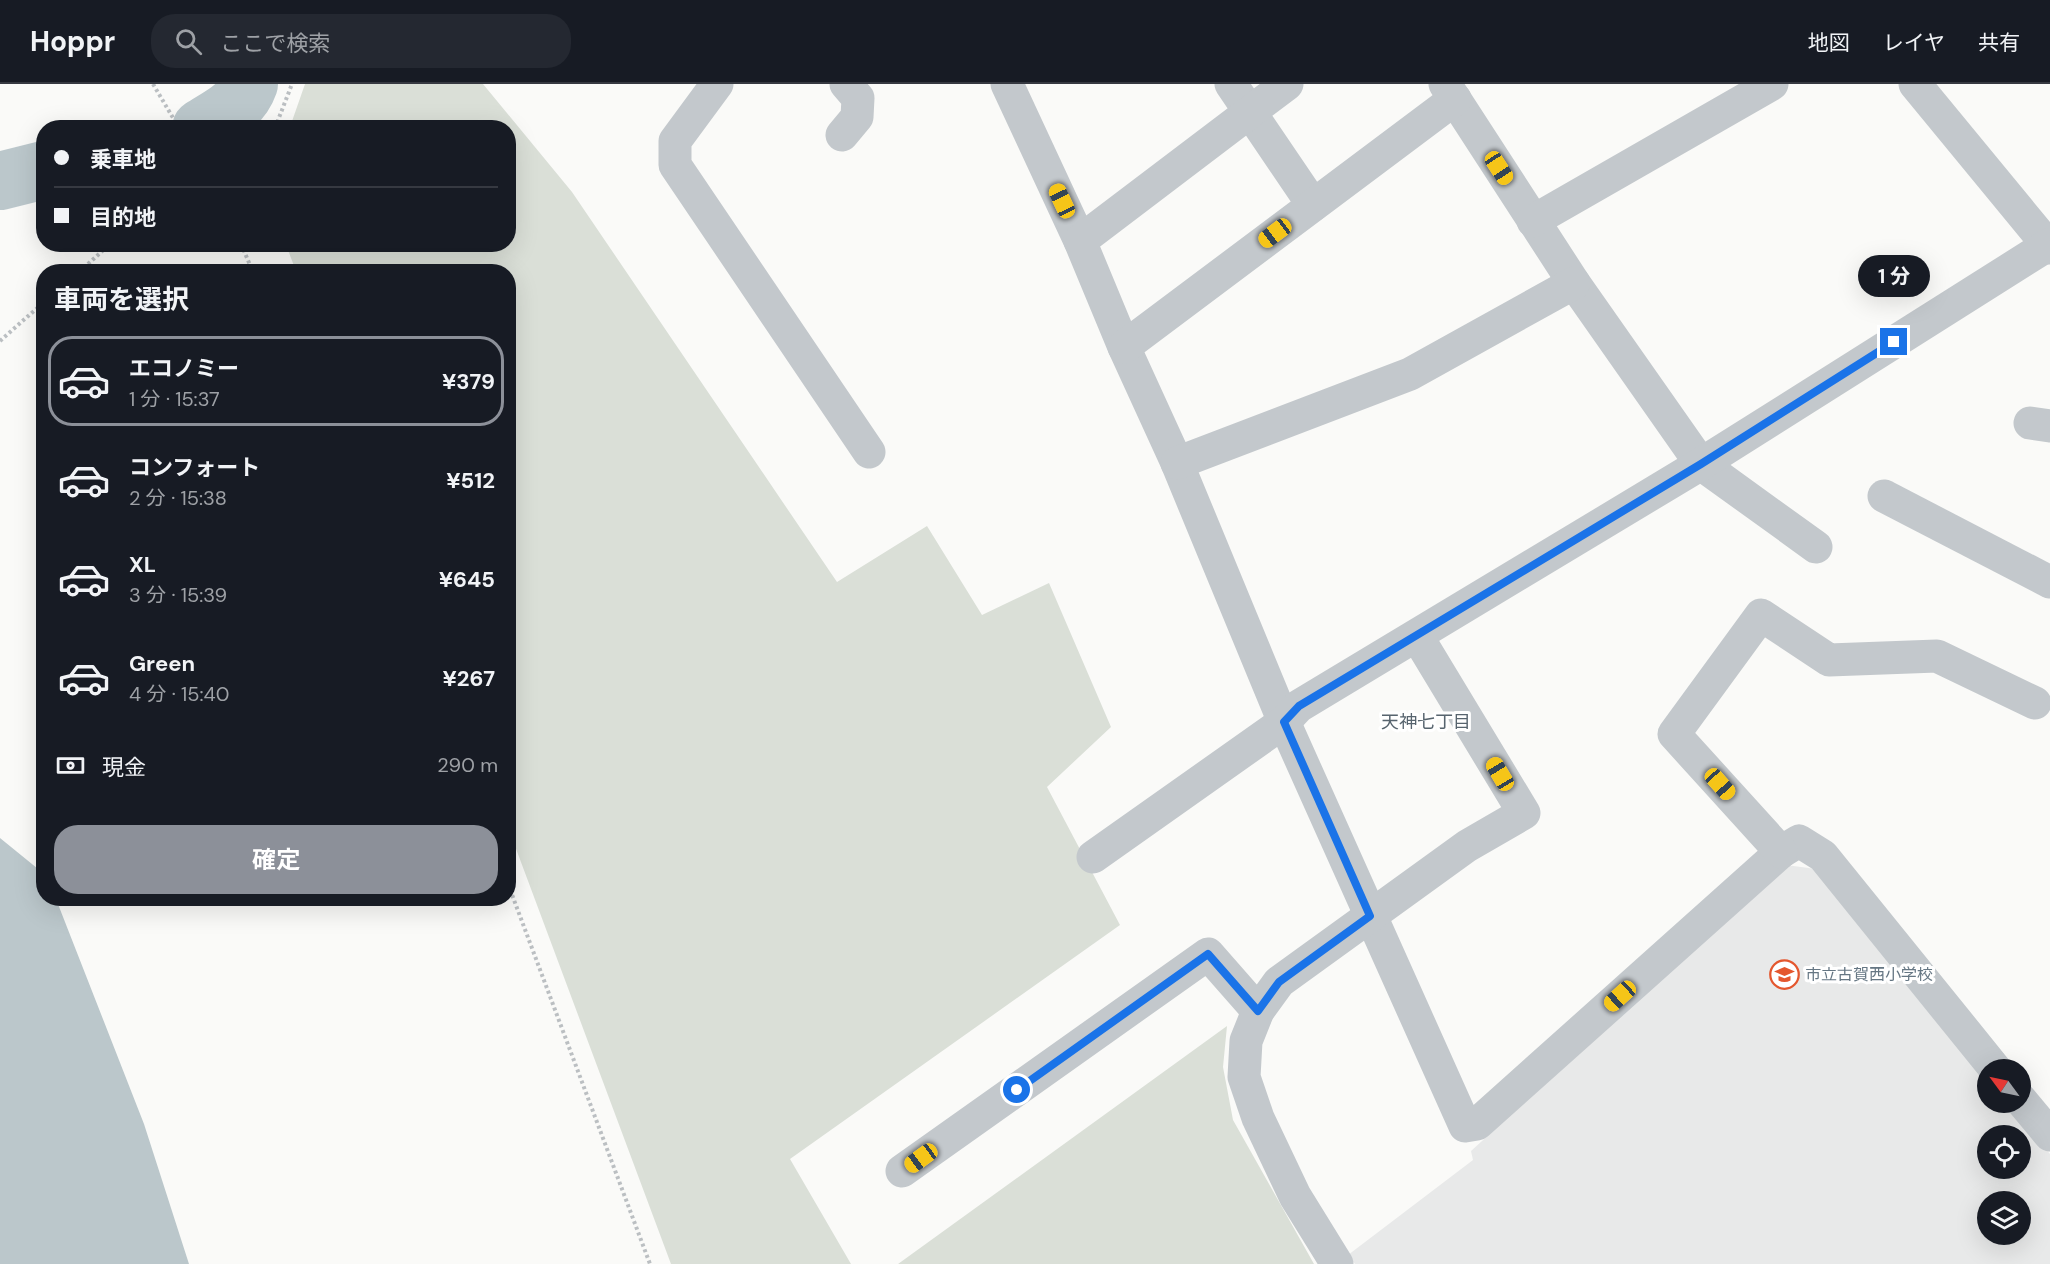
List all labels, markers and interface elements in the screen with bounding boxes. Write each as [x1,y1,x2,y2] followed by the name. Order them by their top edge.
[151,14,571,68] search box
[30,23,115,60] text: Hoppr
[172,25,205,58] icon: search
[220,29,330,58] text: ここで検索
[1808,29,1850,57] text: 地図
[1883,29,1945,57] text: レイヤ
[1978,29,2020,57] text: 共有
[90,145,156,174] text: 乗車地
[1482,148,1516,188] car
[1046,181,1078,221] car
[90,203,156,232] text: 目的地
[1255,215,1295,251] car
[1858,255,1930,297] callout: 1 分
[1878,263,1910,289] text: 1 分
[54,282,189,317] text: 車両を選択
[1880,328,1907,355] route end
[57,354,111,408] icon: car
[129,354,239,383] text: エコノミー
[442,367,495,396] text: ¥379
[129,386,220,412] text: 1 分 · 15:37
[57,453,111,507] icon: car
[129,453,260,482] text: コンフォート
[446,466,495,495] text: ¥512
[129,485,227,511] text: 2 分 · 15:38
[129,550,156,579] text: XL
[57,552,111,606] icon: car
[439,565,495,594] text: ¥645
[129,582,227,608] text: 3 分 · 15:39
[129,649,195,678] text: Green
[57,651,111,705] icon: car
[442,664,495,693] text: ¥267
[129,681,229,707] text: 4 分 · 15:40
[1381,710,1471,734] district label: 天神七丁目
[54,749,87,782] icon: cash
[437,752,498,778] text: 290 m
[102,753,146,782] text: 現金
[1483,754,1517,794] car
[1701,765,1739,803] car
[54,825,498,894] button: 確定
[1768,958,1800,990] school or university icon: 市立古賀西小学校
[1805,964,1933,985] place label: 市立古賀西小学校
[1601,977,1639,1015] car
[1977,1059,2031,1113] north arrow
[1977,1059,2031,1245] map controls
[1003,1076,1030,1103] route start
[1977,1125,2031,1179] button: locate
[901,1140,941,1176] car
[1977,1191,2031,1245] button: layers

